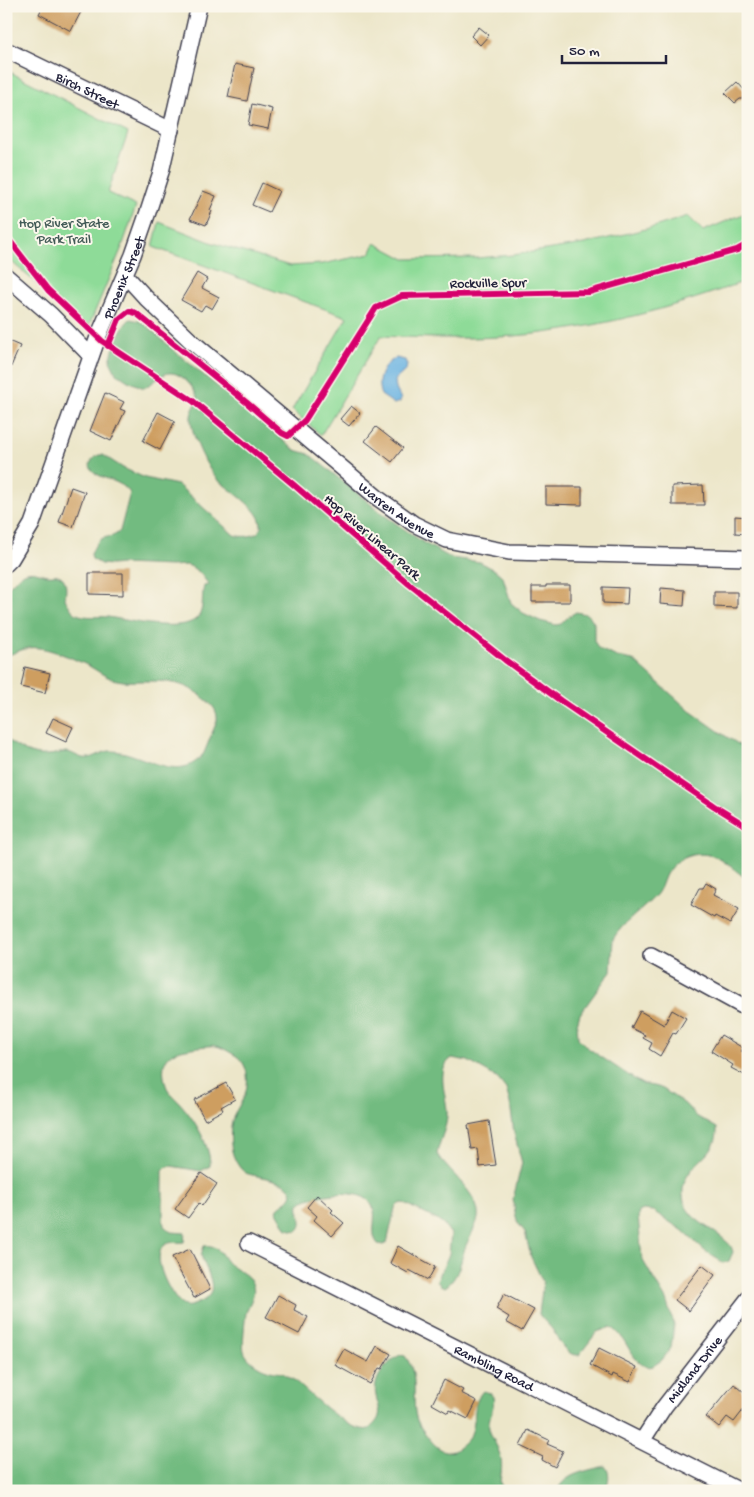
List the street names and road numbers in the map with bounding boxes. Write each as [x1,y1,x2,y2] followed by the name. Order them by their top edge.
[52,69,122,115] street label: Birch Street
[100,233,150,323] street label: Phoenix Street
[450,275,527,294] street label: Rockville Spur
[354,479,438,544] street label: Warren Avenue
[320,491,424,586] street label: Hop River Linear Park
[664,1333,728,1407] street label: Midland Drive
[451,1342,538,1397] street label: Rambling Road

